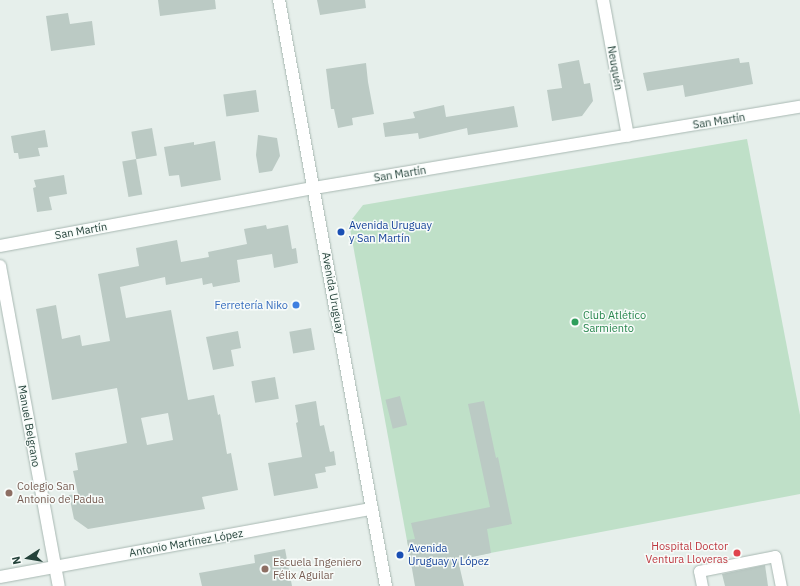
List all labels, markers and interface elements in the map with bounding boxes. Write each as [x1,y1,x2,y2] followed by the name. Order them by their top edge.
[605,45,625,91] street label: Neuquén
[692,110,746,132] street label: San Martín
[373,163,427,185] street label: San Martín
[349,219,432,245] place label: Avenida Uruguay y San Martín
[54,220,108,242] street label: San Martín
[336,227,346,237] marker: Avenida Uruguay y San Martín
[319,251,347,335] street label: Avenida Uruguay
[215,298,288,312] place label: Ferretería Niko
[291,300,301,310] marker: Ferretería Niko
[583,309,646,335] place label: Club Atlético Sarmiento
[570,317,580,327] marker: Club Atlético Sarmiento
[15,384,43,468] street label: Manuel Belgrano
[17,480,104,506] place label: Colegio San Antonio de Padua
[4,488,14,498] marker: Colegio San Antonio de Padua
[128,526,244,560] street label: Antonio Martínez López
[8,538,48,578] north arrow
[646,540,728,566] place label: Hospital Doctor Ventura Lloveras
[408,542,489,568] place label: Avenida Uruguay y López
[731,547,743,559] marker: Hospital Doctor Ventura Lloveras
[395,550,405,560] marker: Avenida Uruguay y López
[9,555,24,566] text: N
[273,556,362,582] place label: Escuela Ingeniero Félix Aguilar
[260,564,270,574] marker: Escuela Ingeniero Félix Aguilar

